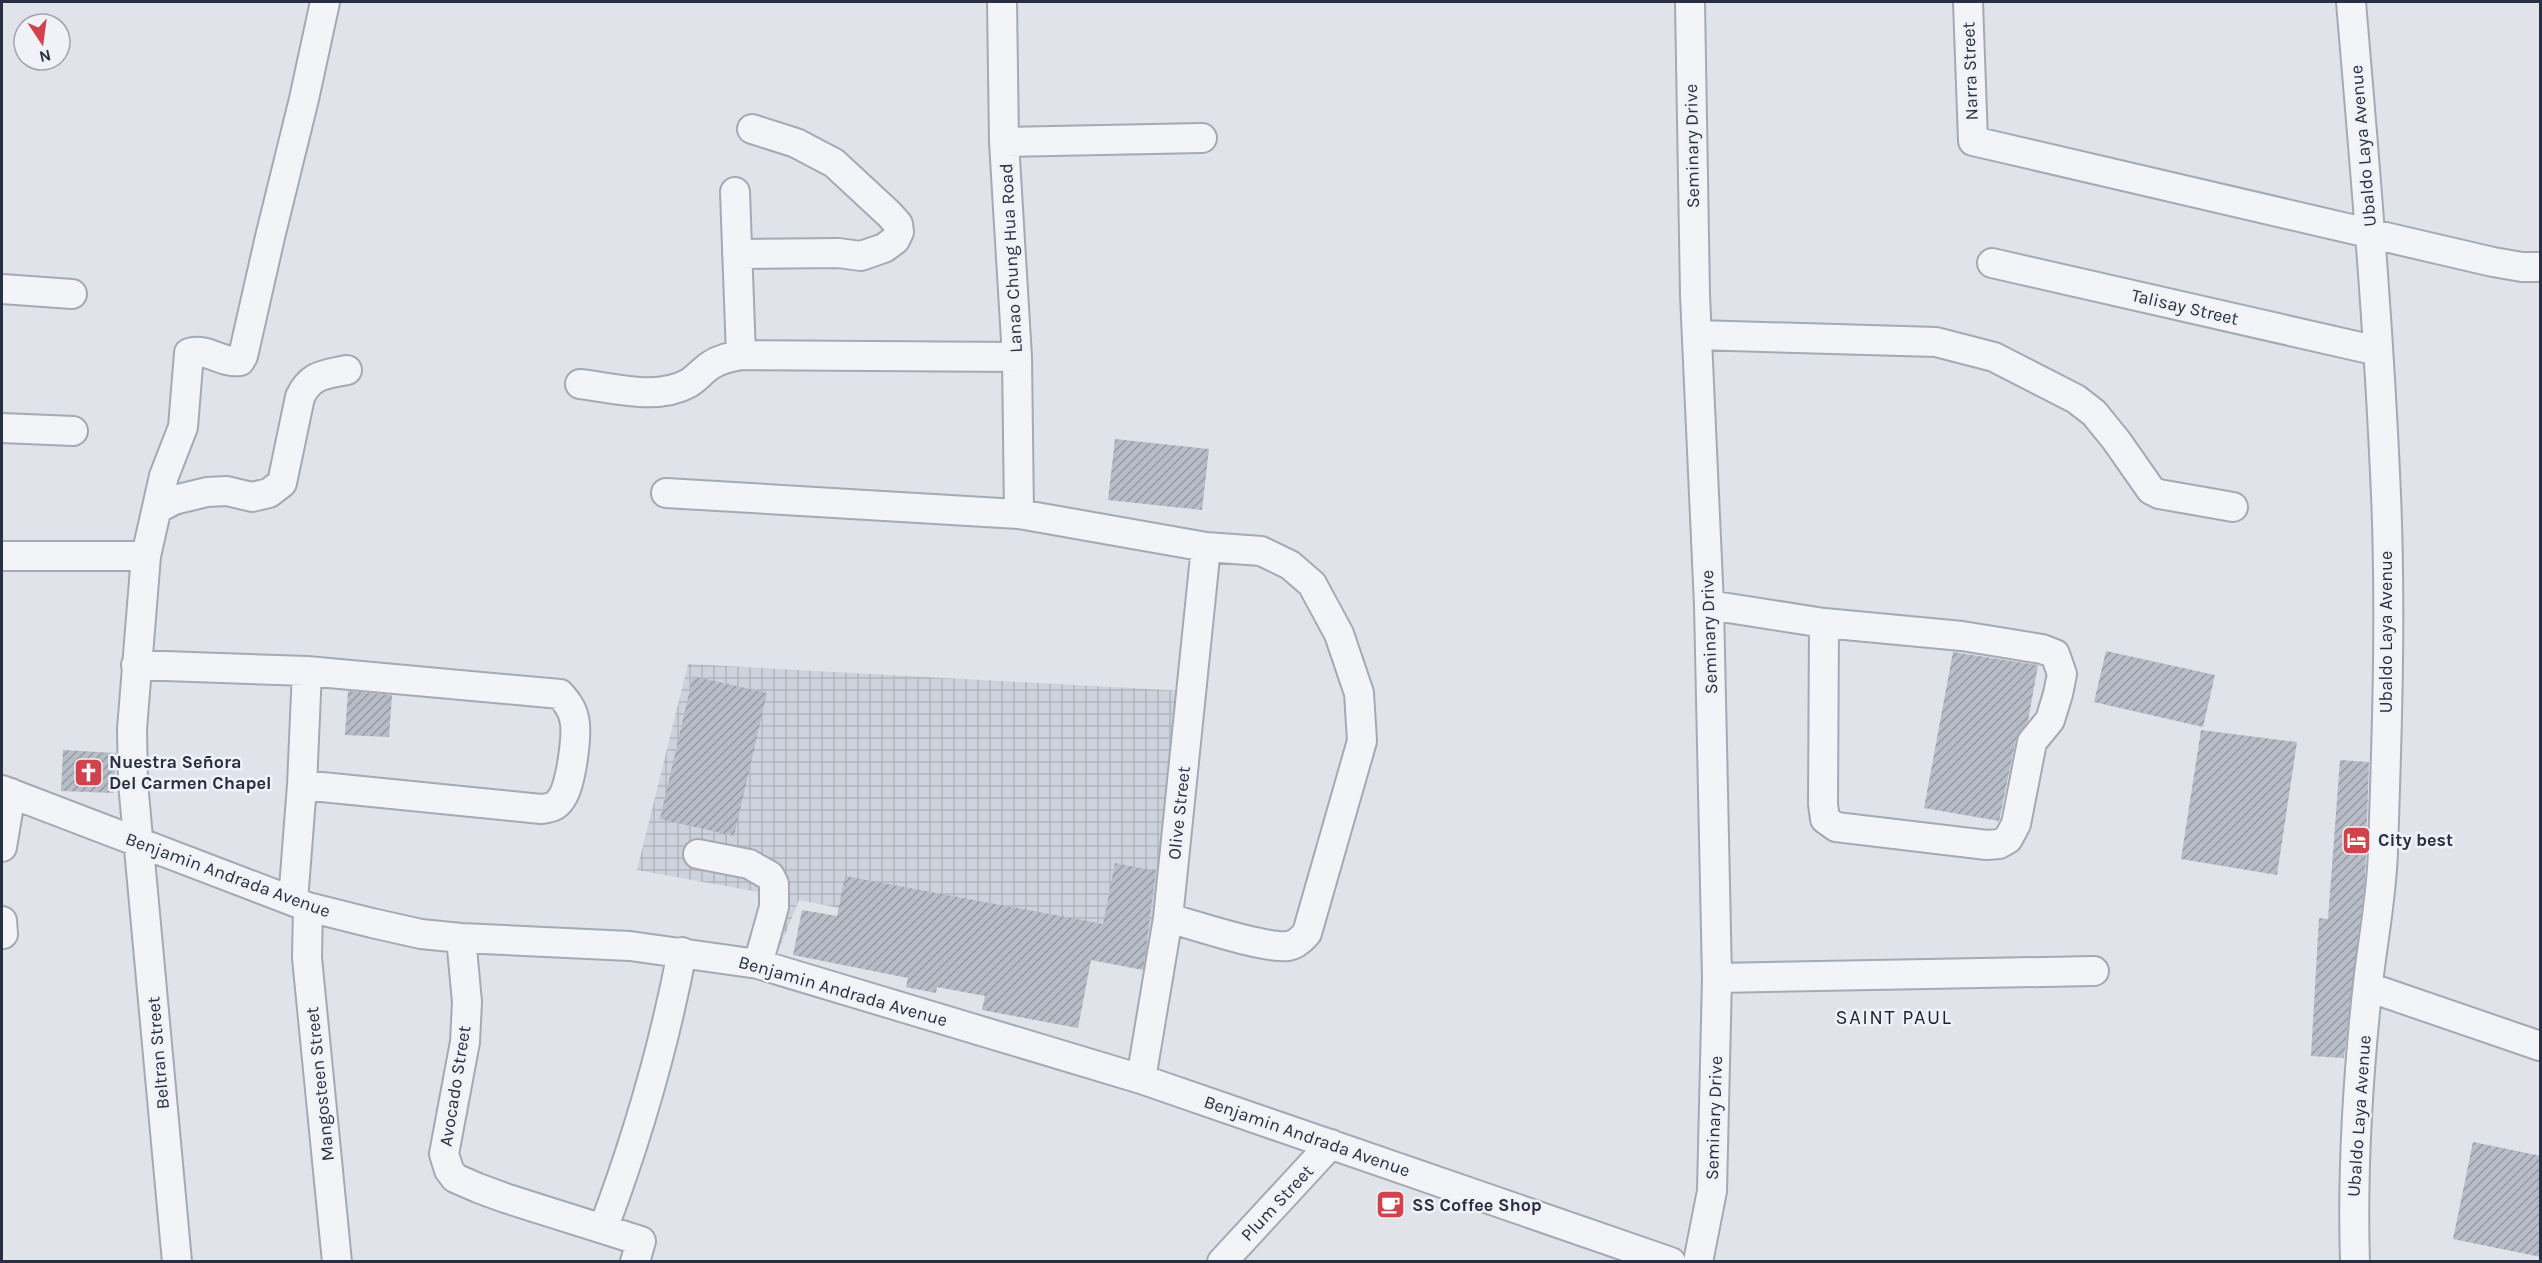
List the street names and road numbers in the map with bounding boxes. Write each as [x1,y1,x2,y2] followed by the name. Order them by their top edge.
[1957,21,1983,121] street label: Narra Street
[2345,64,2381,228] street label: Ubaldo Laya Avenue
[1680,84,1704,208] street label: Seminary Drive
[995,163,1027,353] street label: Lanao Chung Hua Road
[2129,284,2241,330] street label: Talisay Street
[2375,551,2397,713] street label: Ubaldo Laya Avenue
[1696,569,1722,695] street label: Seminary Drive
[1163,765,1195,861] street label: Olive Street
[122,828,334,922] street label: Benjamin Andrada Avenue
[736,951,950,1031] street label: Benjamin Andrada Avenue
[142,995,174,1110] street label: Beltran Street
[301,1005,339,1162] street label: Mangosteen Street
[435,1024,475,1148] street label: Avocado Street
[2342,1034,2376,1198] street label: Ubaldo Laya Avenue
[1701,1055,1727,1181] street label: Seminary Drive
[1201,1090,1413,1182] street label: Benjamin Andrada Avenue
[1236,1160,1318,1246] street label: Plum Street

